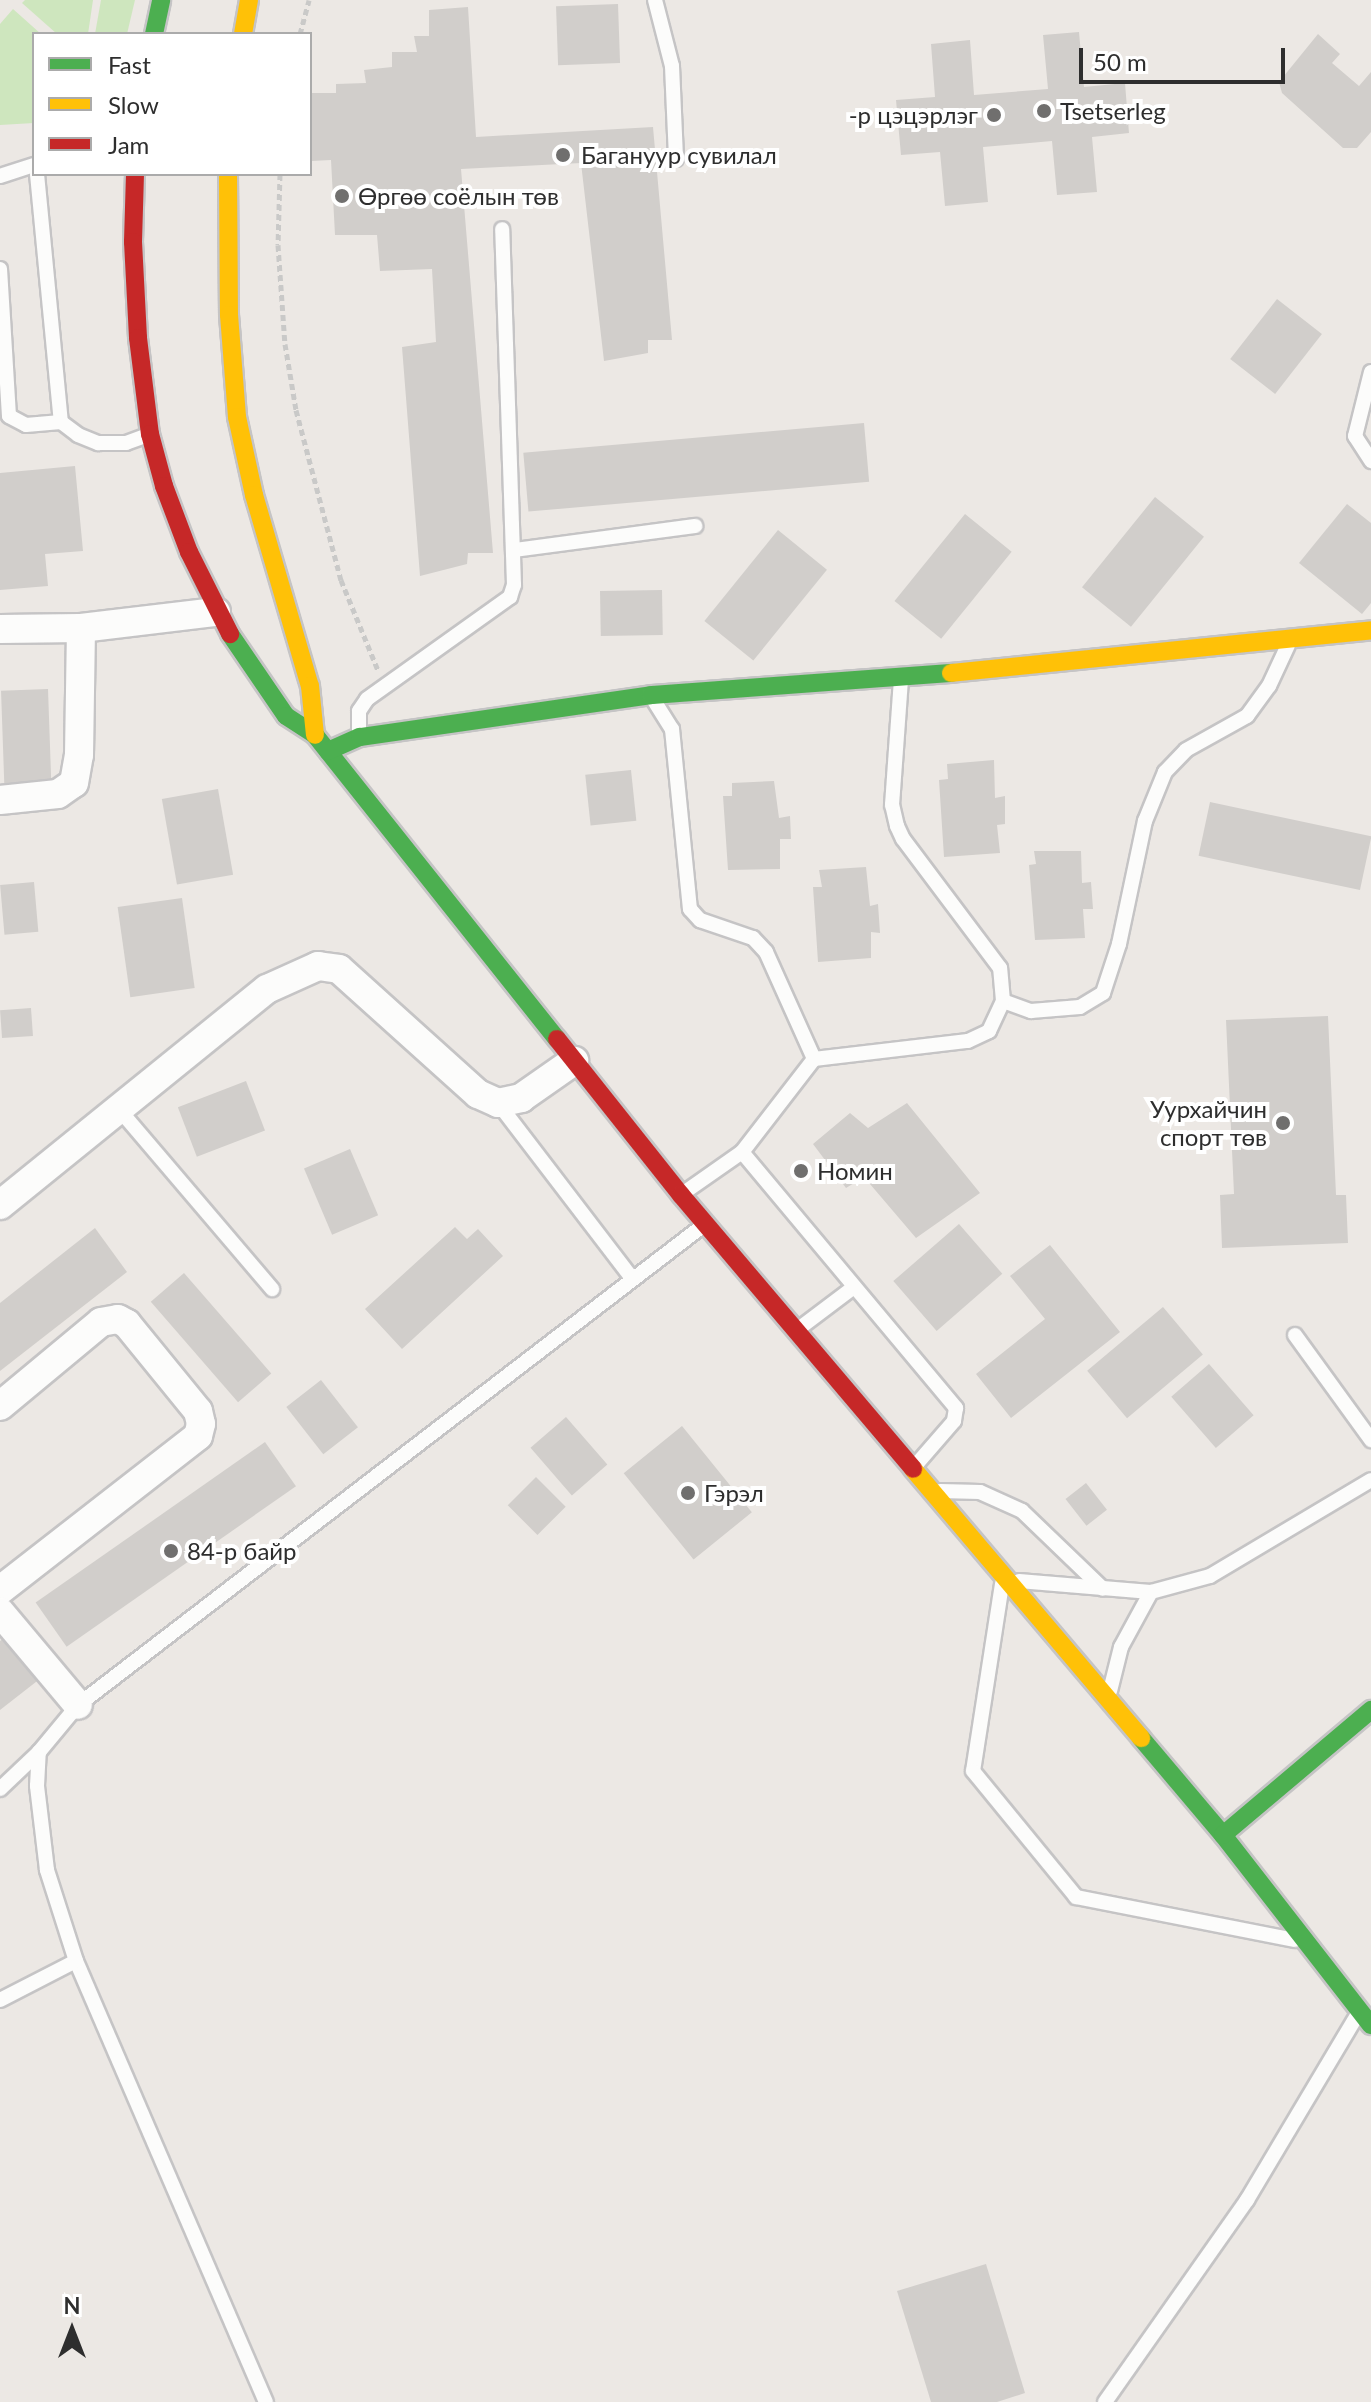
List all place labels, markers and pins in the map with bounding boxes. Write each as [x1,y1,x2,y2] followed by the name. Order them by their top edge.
[1060,97,1166,125] place label: Tsetserleg
[849,101,978,129] place label: -р цэцэрлэг
[1035,102,1053,120] marker: Tsetserleg
[985,106,1003,124] marker: -р цэцэрлэг
[581,141,777,169] place label: Багануур сувилал
[552,144,574,166] marker: Багануур сувилал
[358,182,559,210] place label: Өргөө соёлын төв
[333,187,351,205] marker: Өргөө соёлын төв
[1150,1095,1267,1151] place label: Уурхайчин спорт төв
[1274,1114,1292,1132] marker: Уурхайчин спорт төв
[817,1157,893,1185] place label: Номин
[792,1162,810,1180] marker: Номин
[704,1479,764,1507] place label: Гэрэл
[679,1484,697,1502] marker: Гэрэл
[187,1537,297,1565] place label: 84-р байр
[162,1542,180,1560] marker: 84-р байр

